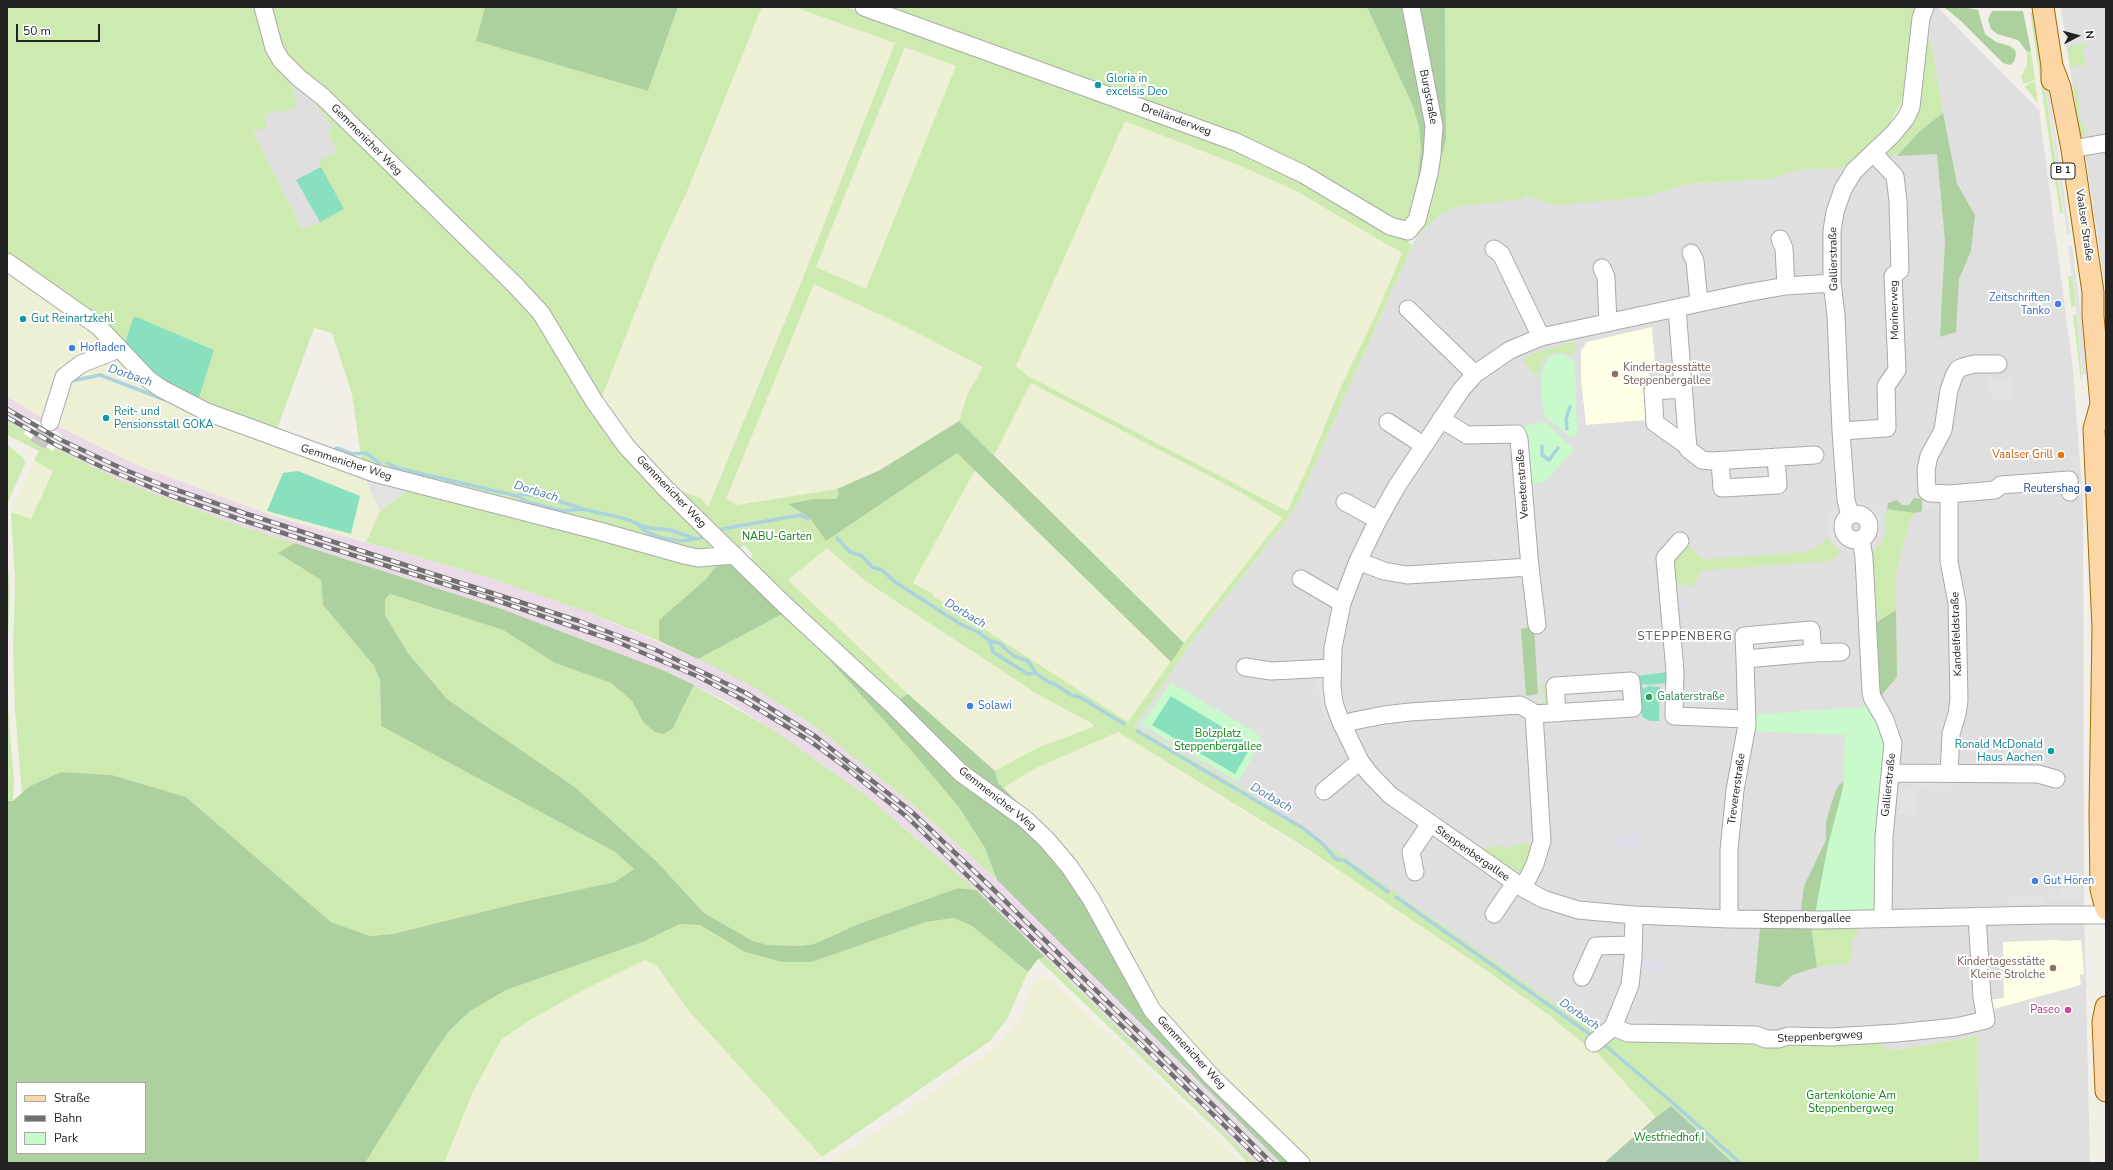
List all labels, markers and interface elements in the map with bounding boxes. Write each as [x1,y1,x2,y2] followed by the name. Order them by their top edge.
[18,16,102,42] scale bar
[2057,16,2097,56] north arrow
[23,23,51,39] text: 50 m
[2082,30,2097,40] text: N
[1416,69,1440,125] street label: Burgstraße
[1106,72,1168,98] place label: Gloria in excelsis Deo
[1093,80,1103,90] marker: Gloria in excelsis Deo
[1139,101,1213,139] street label: Dreiländerweg
[328,102,404,178] street label: Gemmenicher Weg
[2051,163,2075,179] road number: B 1
[2072,188,2096,262] street label: Vaalser Straße
[1827,227,1841,291] street label: Gallierstraße
[1888,280,1902,340] street label: Morinerweg
[1989,291,2050,317] place label: Zeitschriften Tanko
[2053,299,2063,309] marker: Zeitschriften Tanko
[31,312,113,326] place label: Gut Reinartzkehl
[18,314,28,324] marker: Gut Reinartzkehl
[80,341,126,355] place label: Hofladen
[67,343,77,353] marker: Hofladen
[1623,361,1711,387] place label: Kindertagesstätte Steppenbergallee
[106,362,154,390] water label: Dorbach
[1610,369,1620,379] marker: Kindertagesstätte Steppenbergallee
[114,405,214,431] place label: Reit- und Pensionsstall GOKA
[101,413,111,423] marker: Reit- und Pensionsstall GOKA
[299,442,393,484] street label: Gemmenicher Weg
[1992,448,2053,462] place label: Vaalser Grill
[1514,449,1532,519] street label: Veneterstraße
[2056,450,2066,460] marker: Vaalser Grill
[633,453,709,531] street label: Gemmenicher Weg
[512,478,560,506] water label: Dorbach
[2023,482,2080,496] place label: Reutershag
[2083,484,2093,494] marker: Reutershag
[742,530,812,544] park label: NABU-Garten
[1949,591,1965,677] street label: Kandelfeldstraße
[942,596,988,632] water label: Dorbach
[1637,630,1733,644] district label: STEPPENBERG
[1657,690,1725,704] place label: Galaterstraße
[1644,692,1654,702] marker: Galaterstraße
[978,699,1012,713] place label: Solawi
[965,701,975,711] marker: Solawi
[1174,727,1262,753] park label: Bolzplatz Steppenbergallee
[1955,738,2043,764] place label: Ronald McDonald Haus Aachen
[2046,746,2056,756] marker: Ronald McDonald Haus Aachen
[1725,752,1749,826] street label: Trevererstraße
[1879,752,1899,818] street label: Gallierstraße
[955,765,1039,833] street label: Gemmenicher Weg
[1248,780,1294,816] water label: Dorbach
[1432,823,1512,885] street label: Steppenbergallee
[2043,874,2094,888] place label: Gut Hören
[2030,876,2040,886] marker: Gut Hören
[1763,912,1851,926] street label: Steppenbergallee
[1957,955,2045,981] place label: Kindertagesstätte Kleine Strolche
[2048,963,2058,973] marker: Kindertagesstätte Kleine Strolche
[1556,996,1602,1034] water label: Dorbach
[2030,1003,2060,1017] place label: Paseo
[2063,1005,2073,1015] marker: Paseo
[1154,1014,1228,1092] street label: Gemmenicher Weg
[1777,1028,1863,1046] street label: Steppenbergweg
[16,1082,146,1154] legend
[1806,1089,1896,1115] park label: Gartenkolonie Am Steppenbergweg
[54,1090,90,1106] text: Straße
[54,1110,82,1126] text: Bahn
[54,1130,78,1146] text: Park
[1634,1131,1704,1145] park label: Westfriedhof I

